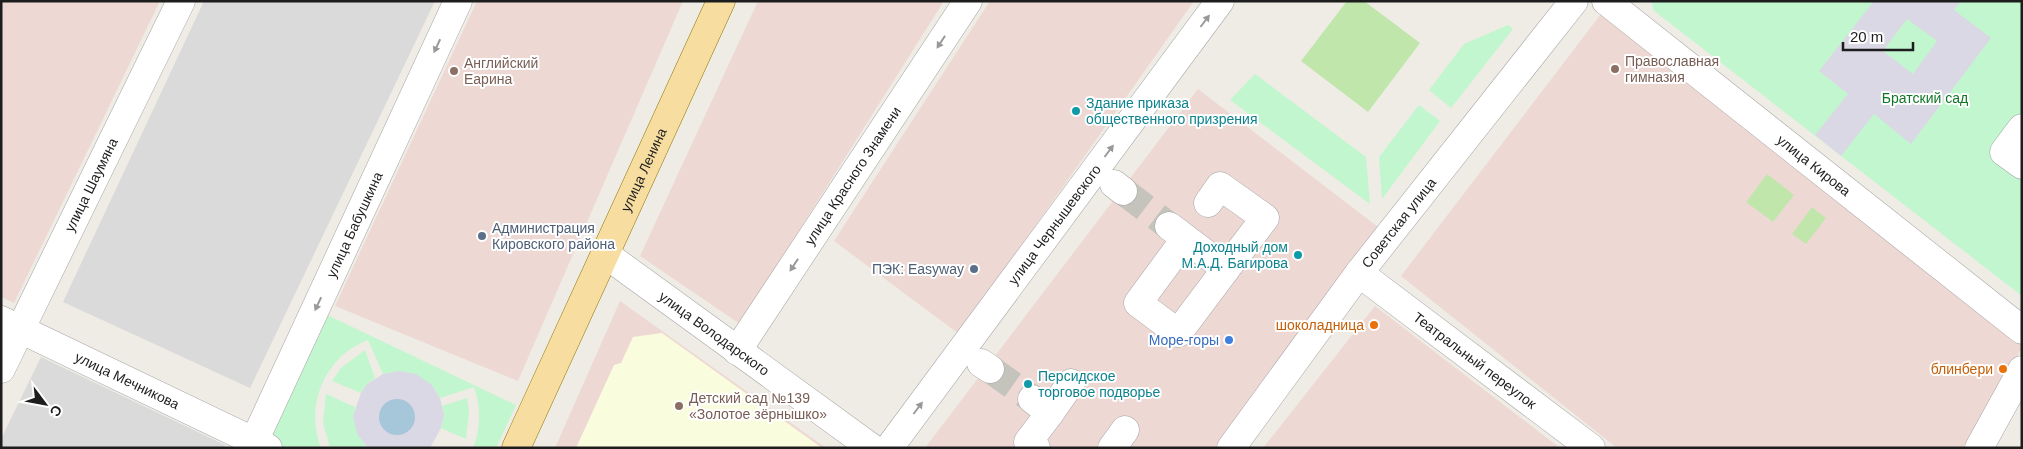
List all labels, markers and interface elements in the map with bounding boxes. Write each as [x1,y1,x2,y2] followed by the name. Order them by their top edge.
[1200,15,1211,28] one-way arrow
[1843,20,1913,52] scale bar
[1850,28,1883,45] text: 20 m
[936,35,946,49] one-way arrow
[433,38,442,53] one-way arrow
[1625,53,1719,85] place label: Православная гимназия
[464,55,538,87] place label: Английский Еарина
[1609,63,1621,75] marker: Православная гимназия
[448,65,460,77] marker: Английский Еарина
[1882,90,1968,106] park label: Братский сад
[1086,95,1257,127] place label: Здание приказа общественного призрения
[801,104,904,248] street label: улица Красного Знамени
[1070,105,1082,117] marker: Здание приказа общественного призрения
[617,125,670,214] street label: улица Ленина
[1774,131,1854,199] street label: улица Кирова
[61,135,121,234] street label: улица Шаумяна
[1103,145,1114,158] one-way arrow
[1005,161,1104,288] street label: улица Чернышевского
[323,169,386,280] street label: улица Бабушкина
[1358,174,1439,271] street label: Советская улица
[492,220,615,252] place label: Администрация Кировского района
[476,230,488,242] marker: Администрация Кировского района
[1181,239,1288,271] place label: Доходный дом М.А.Д. Багирова
[1292,249,1304,261] marker: Доходный дом М.А.Д. Багирова
[789,258,799,272] one-way arrow
[872,261,964,277] place label: ПЭК: Easyway
[968,263,980,275] marker: ПЭК: Easyway
[656,288,773,379] street label: улица Володарского
[313,297,321,311] one-way arrow
[1410,309,1540,412] street label: Театральный переулок
[1276,317,1364,333] place label: шоколадница
[1368,319,1380,331] marker: шоколадница
[1149,332,1219,348] place label: Море-горы
[1223,334,1235,346] marker: Море-горы
[73,349,182,412] street label: улица Мечникова
[1931,361,1993,377] place label: блинбери
[1997,363,2009,375] marker: блинбери
[1038,368,1161,400] place label: Персидское торговое подворье
[1022,378,1034,390] marker: Персидское торговое подворье
[20,379,70,429] north arrow
[689,390,827,422] place label: Детский сад №139 «Золотое зёрнышко»
[673,400,685,412] marker: Детский сад №139 «Золотое зёрнышко»
[913,401,923,415] one-way arrow
[47,402,65,419] text: С

